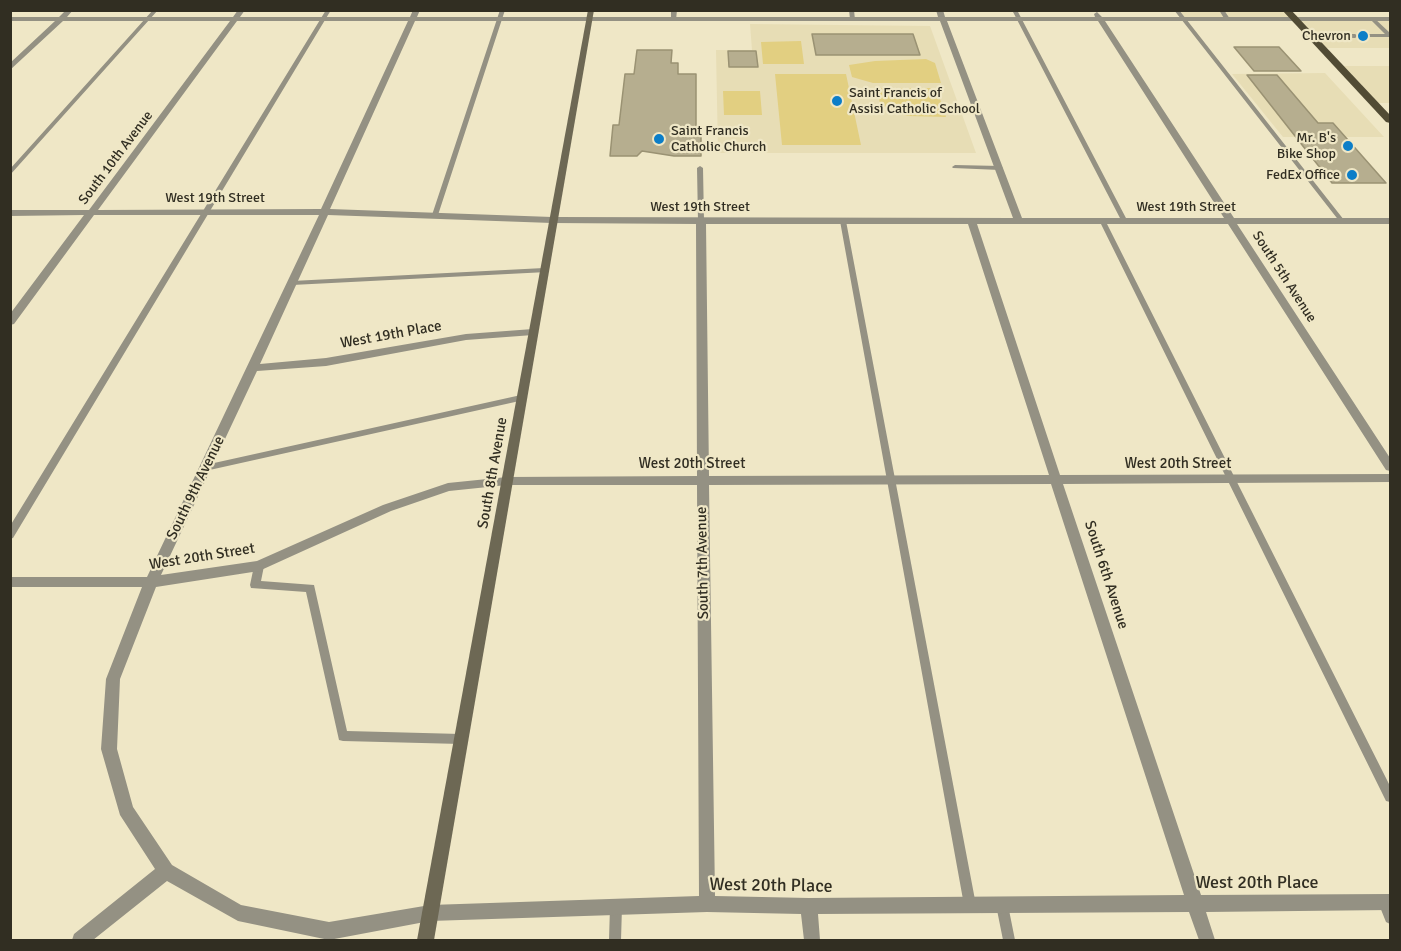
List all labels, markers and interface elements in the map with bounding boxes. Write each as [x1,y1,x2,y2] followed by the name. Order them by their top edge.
[1302,28,1351,44] place label: Chevron
[1356,29,1370,43] marker: Chevron
[849,85,980,118] place label: Saint Francis of Assisi Catholic School
[830,94,844,108] marker: Saint Francis of Assisi Catholic School
[75,108,157,208] street label: South 10th Avenue
[671,123,766,156] place label: Saint Francis Catholic Church
[1277,130,1336,162] place label: Mr. B's Bike Shop
[652,132,666,146] marker: Saint Francis Catholic Church
[1341,139,1355,153] marker: Mr. B's Bike Shop
[1266,167,1340,183] place label: FedEx Office
[1345,168,1359,182] marker: FedEx Office
[165,190,265,206] street label: West 19th Street
[650,199,750,215] street label: West 19th Street
[1136,199,1236,215] street label: West 19th Street
[1248,228,1320,326] street label: South 5th Avenue
[339,317,443,353] street label: West 19th Place
[474,416,512,530] street label: South 8th Avenue
[163,433,229,543] street label: South 9th Avenue
[639,455,745,473] street label: West 20th Street
[1125,455,1231,473] street label: West 20th Street
[693,506,713,620] street label: South 7th Avenue
[1080,519,1132,631] street label: South 6th Avenue
[148,540,256,574] street label: West 20th Street
[1195,872,1319,894] street label: West 20th Place
[709,874,833,898] street label: West 20th Place

